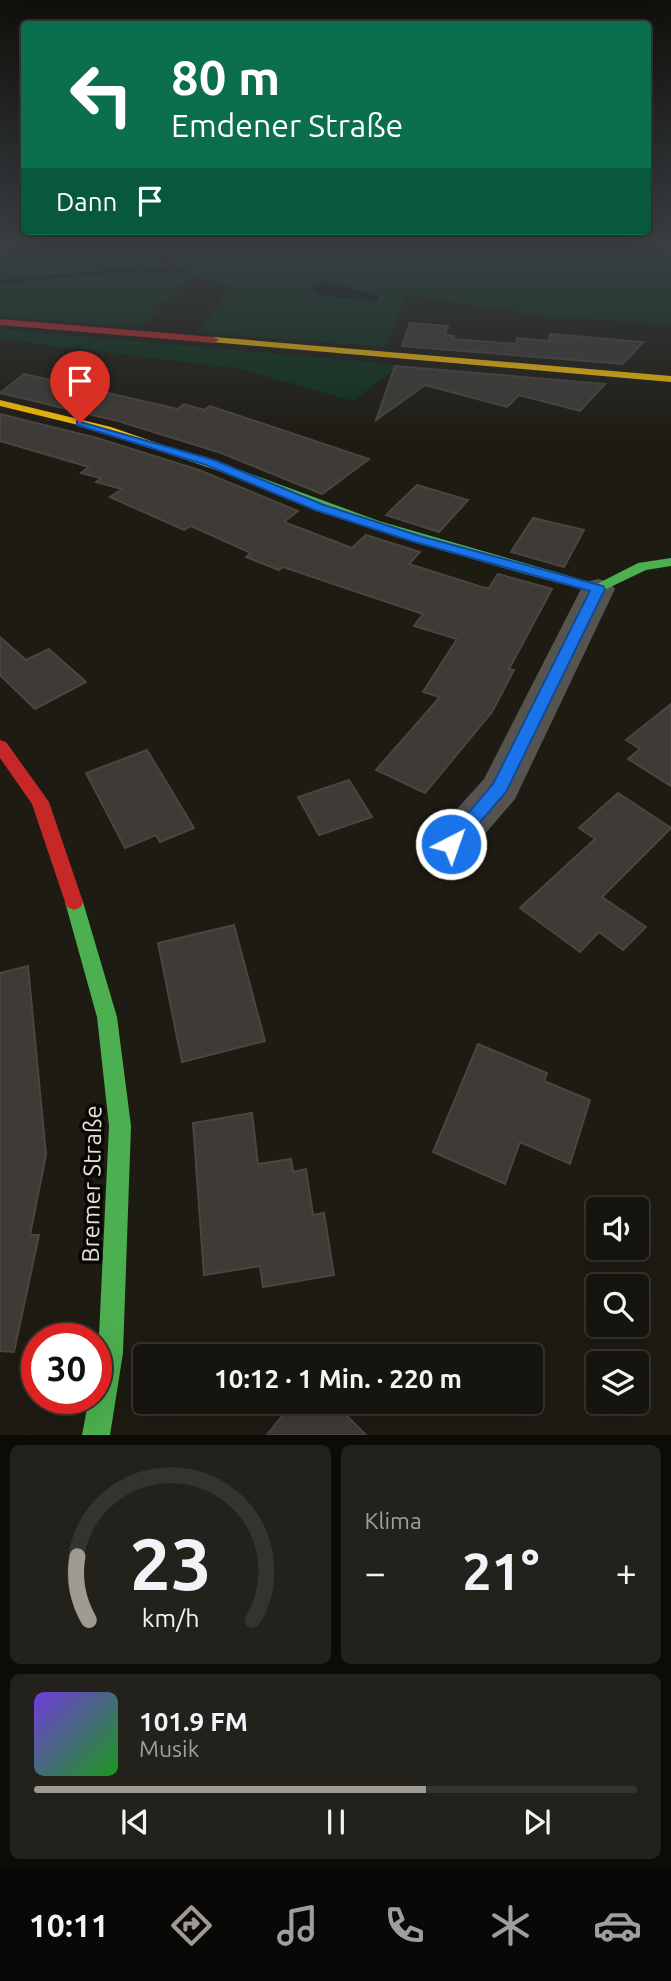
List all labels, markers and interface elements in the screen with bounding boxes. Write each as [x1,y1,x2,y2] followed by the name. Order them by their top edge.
[56,49,147,140] icon: left
[171,49,280,104] text: 80 m
[171,107,403,143] text: Emdener Straße
[131,182,169,220] icon: arrive
[56,187,117,216] text: Dann
[50,351,110,423] pin
[61,362,99,400] icon: arrive
[414,807,488,881] position arrow
[77,1105,106,1263] street label: Bremer Straße
[586,1197,649,1414] map controls
[586,1197,649,1260] button: sound
[586,1274,649,1337] button: search
[21,1323,112,1414] speed limit sign: 30
[586,1351,649,1414] button: layers
[214,1364,462,1393] text: 10:12 · 1 Min. · 220 m
[365,1508,422,1533] text: Klima
[129,1523,211,1605] text: 23
[462,1542,539,1600] text: 21°
[365,1551,386,1593] text: −
[616,1551,637,1593] text: +
[141,1604,199,1632] text: km/h
[139,1707,248,1736] text: 101.9 FM
[139,1736,199,1761] text: Musik
[116,1803,154,1841] icon: previous
[317,1803,355,1841] icon: pause
[518,1803,556,1841] icon: next
[167,1901,216,1950] icon: directions
[273,1901,322,1950] icon: music
[380,1901,429,1950] icon: phone
[486,1901,535,1950] icon: climate
[593,1901,642,1950] icon: car
[29,1907,109,1943] text: 10:11

